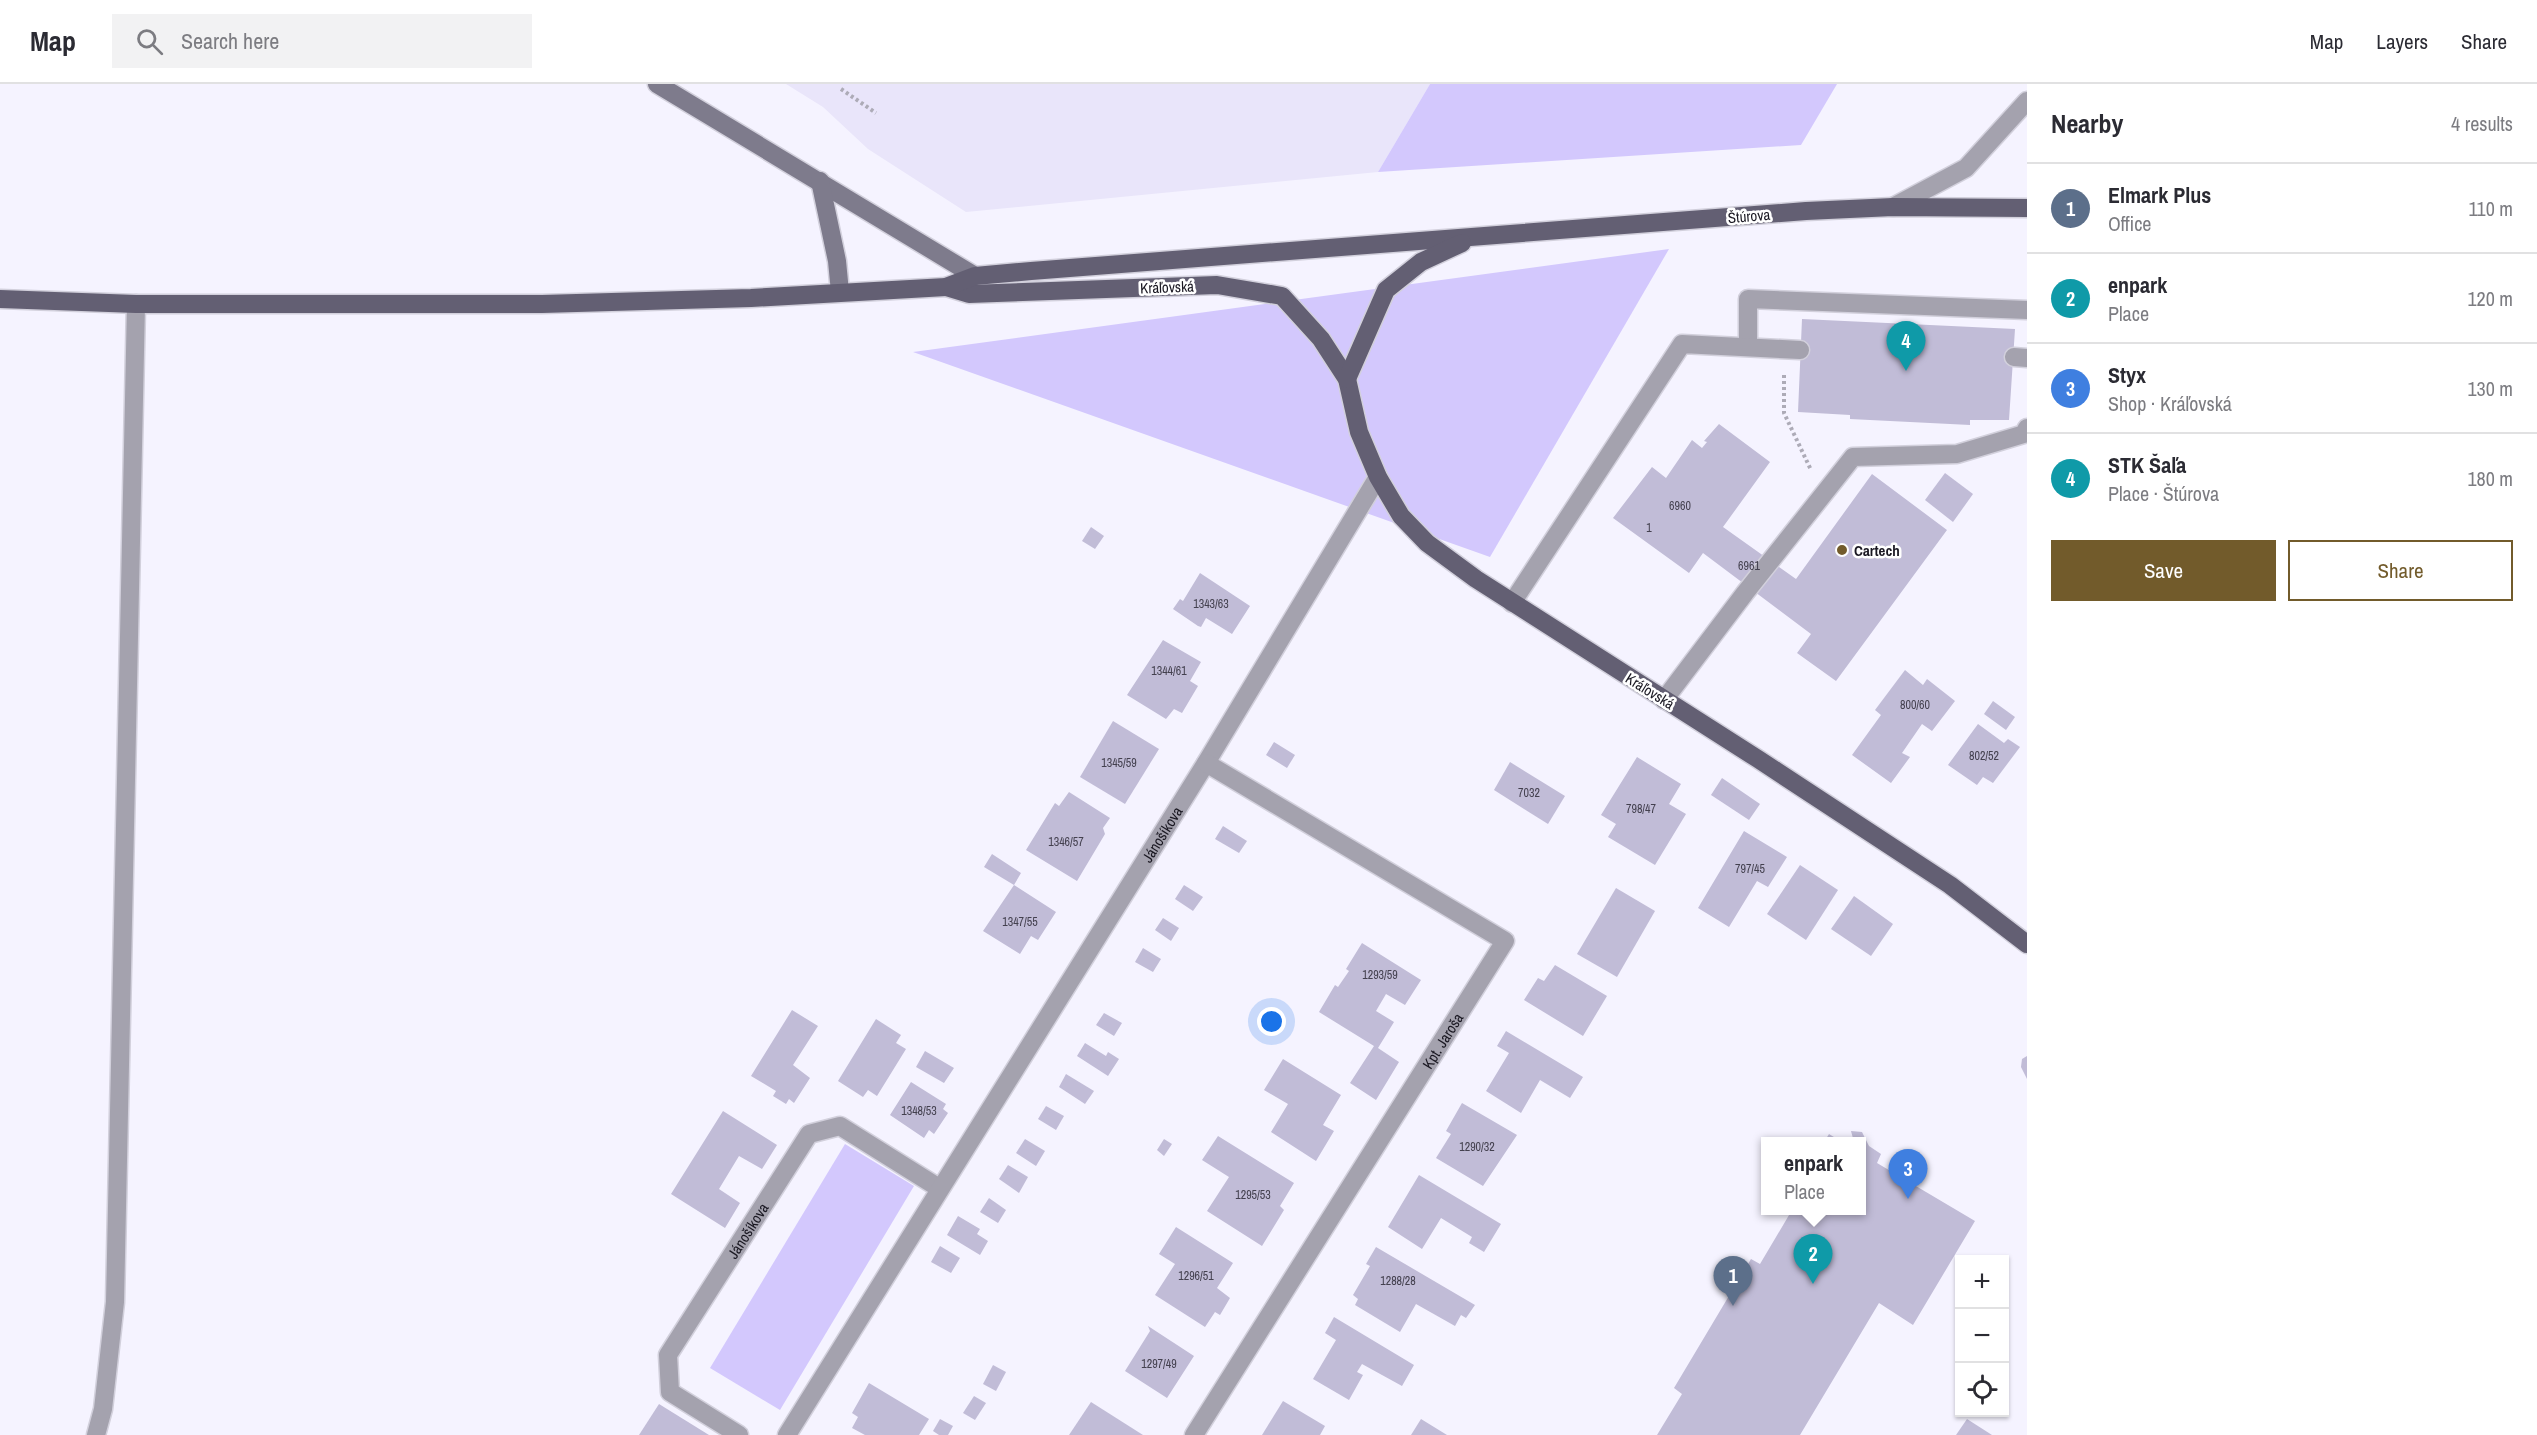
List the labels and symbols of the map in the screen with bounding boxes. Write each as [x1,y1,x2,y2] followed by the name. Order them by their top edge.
[1727,204,1771,228] street label: Štúrova
[1140,276,1195,298] street label: Kráľovská
[1886,322,1926,371] pin: 4
[1669,498,1691,514] house number: 6960
[1646,520,1652,536] house number: 1
[1854,540,1900,561] place label: Cartech
[1835,543,1849,557] marker: Cartech
[1738,558,1760,574] house number: 6961
[1193,596,1229,612] house number: 1343/63
[1151,663,1187,679] house number: 1344/61
[1622,668,1679,714] street label: Kráľovská
[1900,697,1930,713] house number: 800/60
[1969,748,1999,764] house number: 802/52
[1101,755,1137,771] house number: 1345/59
[1518,785,1540,801] house number: 7032
[1626,801,1657,817] house number: 798/47
[1136,802,1187,866] street label: Jánošíkova
[1048,834,1084,850] house number: 1346/57
[1735,861,1766,877] house number: 797/45
[1002,914,1038,930] house number: 1347/55
[1362,967,1398,983] house number: 1293/59
[1257,1007,1286,1036] your location
[1417,1009,1468,1073] street label: Kpt. Jaroša
[901,1103,937,1119] house number: 1348/53
[1459,1139,1495,1155] house number: 1290/32
[1888,1150,1928,1199] pin: 3
[1235,1187,1271,1203] house number: 1295/53
[722,1199,773,1262] street label: Jánošíkova
[1794,1234,1832,1284] pin: 2
[1714,1256,1752,1306] pin: 1
[1178,1268,1214,1284] house number: 1296/51
[1380,1273,1416,1289] house number: 1288/28
[1141,1356,1177,1372] house number: 1297/49

